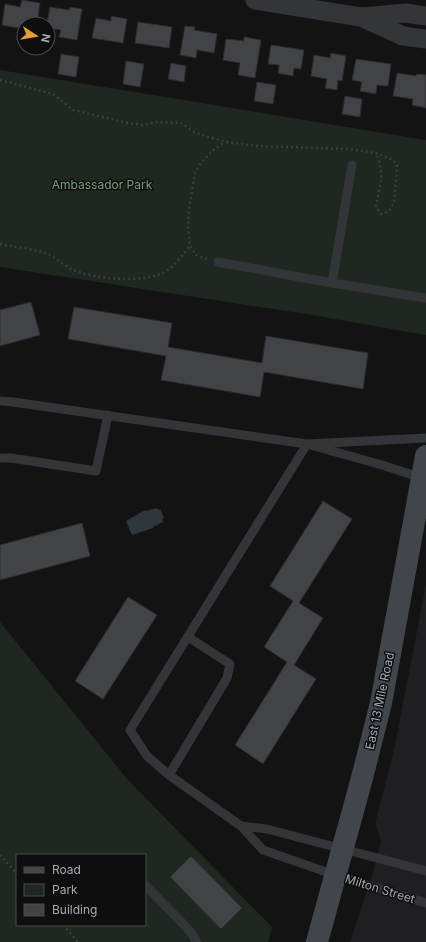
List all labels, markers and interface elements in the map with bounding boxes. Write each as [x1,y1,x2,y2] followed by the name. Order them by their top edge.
[16,16,56,56] north arrow
[38,33,54,44] text: N
[52,177,153,192] park label: Ambassador Park
[362,651,397,751] street label: East 13 Mile Road
[16,854,146,926] legend
[52,862,81,877] text: Road
[343,871,417,906] street label: Milton Street
[52,882,78,897] text: Park
[52,902,97,917] text: Building

